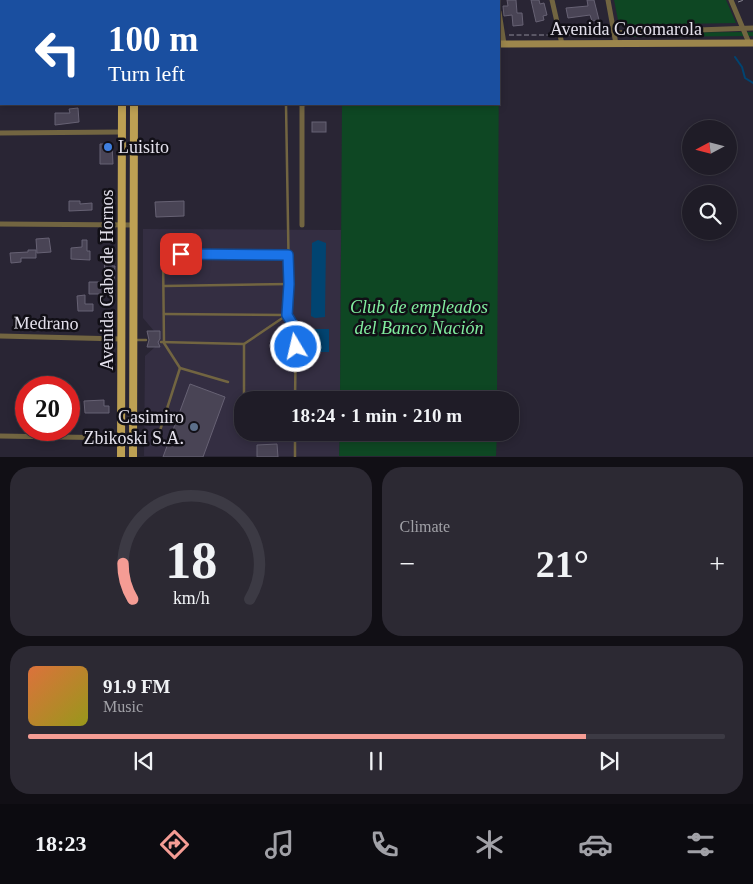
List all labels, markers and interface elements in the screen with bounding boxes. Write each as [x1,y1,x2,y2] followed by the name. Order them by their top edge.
[550,19,702,39] street label: Avenida Cocomarola
[25,20,90,85] icon: left
[108,20,198,59] text: 100 m
[108,61,185,86] text: Turn left
[682,120,738,175] north arrow
[682,120,737,240] map controls
[118,137,169,157] place label: Luisito
[102,141,114,153] marker: Luisito
[682,185,737,240] button: search
[97,189,117,371] street label: Avenida Cabo de Hornos
[160,233,202,275] pin
[167,240,195,268] icon: arrive
[350,297,488,338] park label: Club de empleados del Banco Nación
[13,312,79,334] street label: Medrano
[269,320,321,372] position arrow
[15,376,80,441] speed limit sign: 20
[291,405,462,426] text: 18:24 · 1 min · 210 m
[83,407,184,448] place label: Casimiro Zbikoski S.A.
[188,421,200,433] marker: Casimiro Zbikoski S.A.
[400,518,450,535] text: Climate
[165,532,217,589] text: 18
[536,543,589,585] text: 21°
[400,548,415,579] text: −
[709,548,725,579] text: +
[172,588,209,608] text: km/h
[103,676,171,697] text: 91.9 FM
[103,698,143,715] text: Music
[130,747,158,775] icon: previous
[362,747,390,775] icon: pause
[595,747,623,775] icon: next
[157,827,192,862] icon: directions
[262,827,297,862] icon: music
[367,827,402,862] icon: phone
[472,827,507,862] icon: climate
[578,827,613,862] icon: car
[683,827,718,862] icon: filters
[35,831,86,856] text: 18:23

